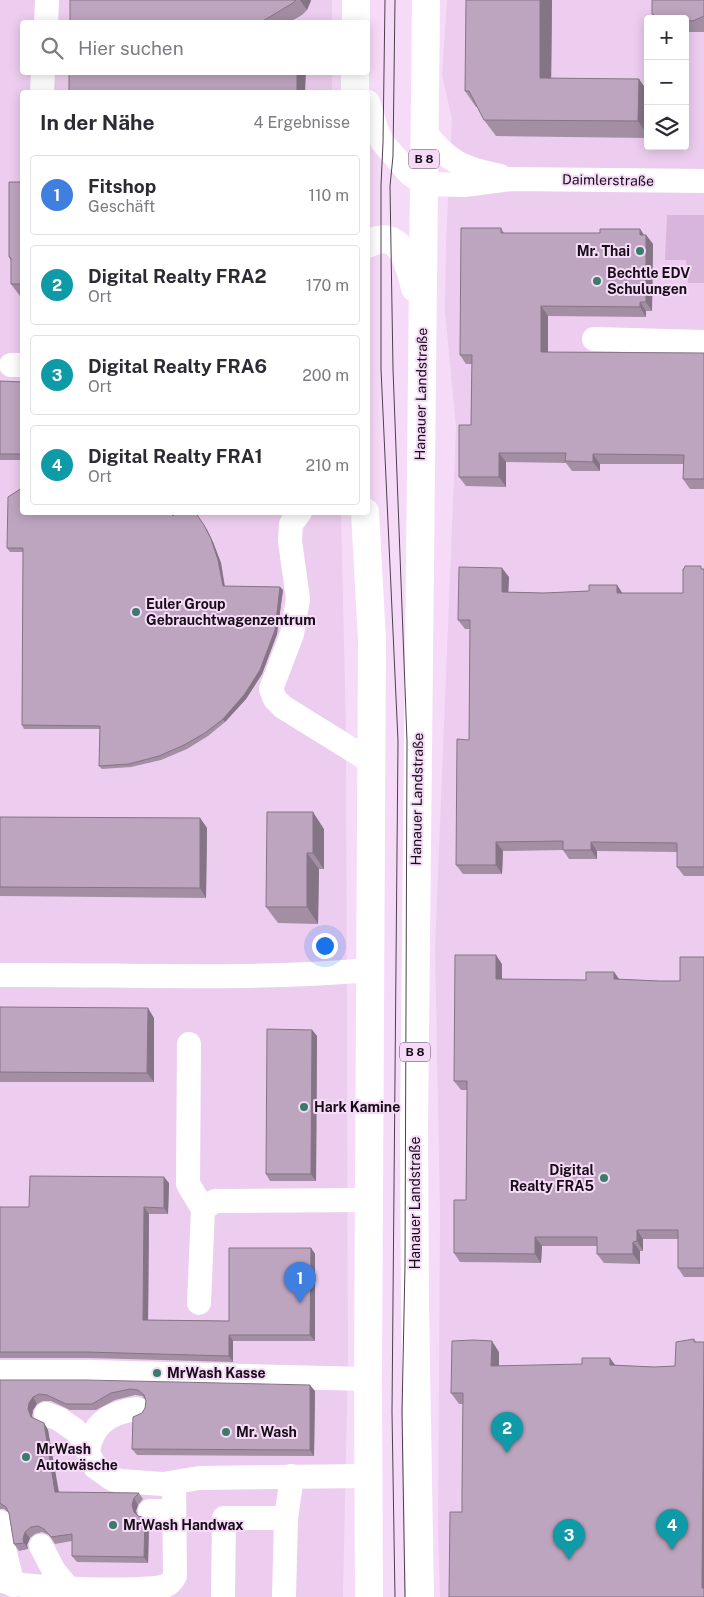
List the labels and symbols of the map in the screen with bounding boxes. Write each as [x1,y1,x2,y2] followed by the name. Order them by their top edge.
[409,150,439,168] road number: B 8
[562,171,654,189] street label: Daimlerstraße
[577,243,630,259] place label: Mr. Thai
[634,245,646,257] marker: Mr. Thai
[607,265,690,297] place label: Bechtle EDV Schulungen
[591,275,603,287] marker: Bechtle EDV Schulungen
[412,327,430,460] street label: Hanauer Landstraße
[146,596,316,628] place label: Euler Group Gebrauchtwagenzentrum
[130,606,142,618] marker: Euler Group Gebrauchtwagenzentrum
[408,732,426,865] street label: Hanauer Landstraße
[312,933,338,959] your location
[400,1042,430,1062] road number: B 8
[314,1099,400,1115] place label: Hark Kamine
[298,1101,310,1113] marker: Hark Kamine
[407,1137,423,1269] street label: Hanauer Landstraße
[510,1162,594,1194] place label: Digital Realty FRA5
[598,1172,610,1184] marker: Digital Realty FRA5
[284,1262,316,1303] pin: 1
[167,1365,266,1381] place label: MrWash Kasse
[151,1367,163,1379] marker: MrWash Kasse
[491,1412,523,1453] pin: 2
[236,1424,297,1440] place label: Mr. Wash
[220,1426,232,1438] marker: Mr. Wash
[36,1441,118,1473] place label: MrWash Autowäsche
[20,1451,32,1463] marker: MrWash Autowäsche
[656,1509,688,1550] pin: 4
[123,1517,243,1533] place label: MrWash Handwax
[107,1519,119,1531] marker: MrWash Handwax
[553,1519,585,1560] pin: 3

